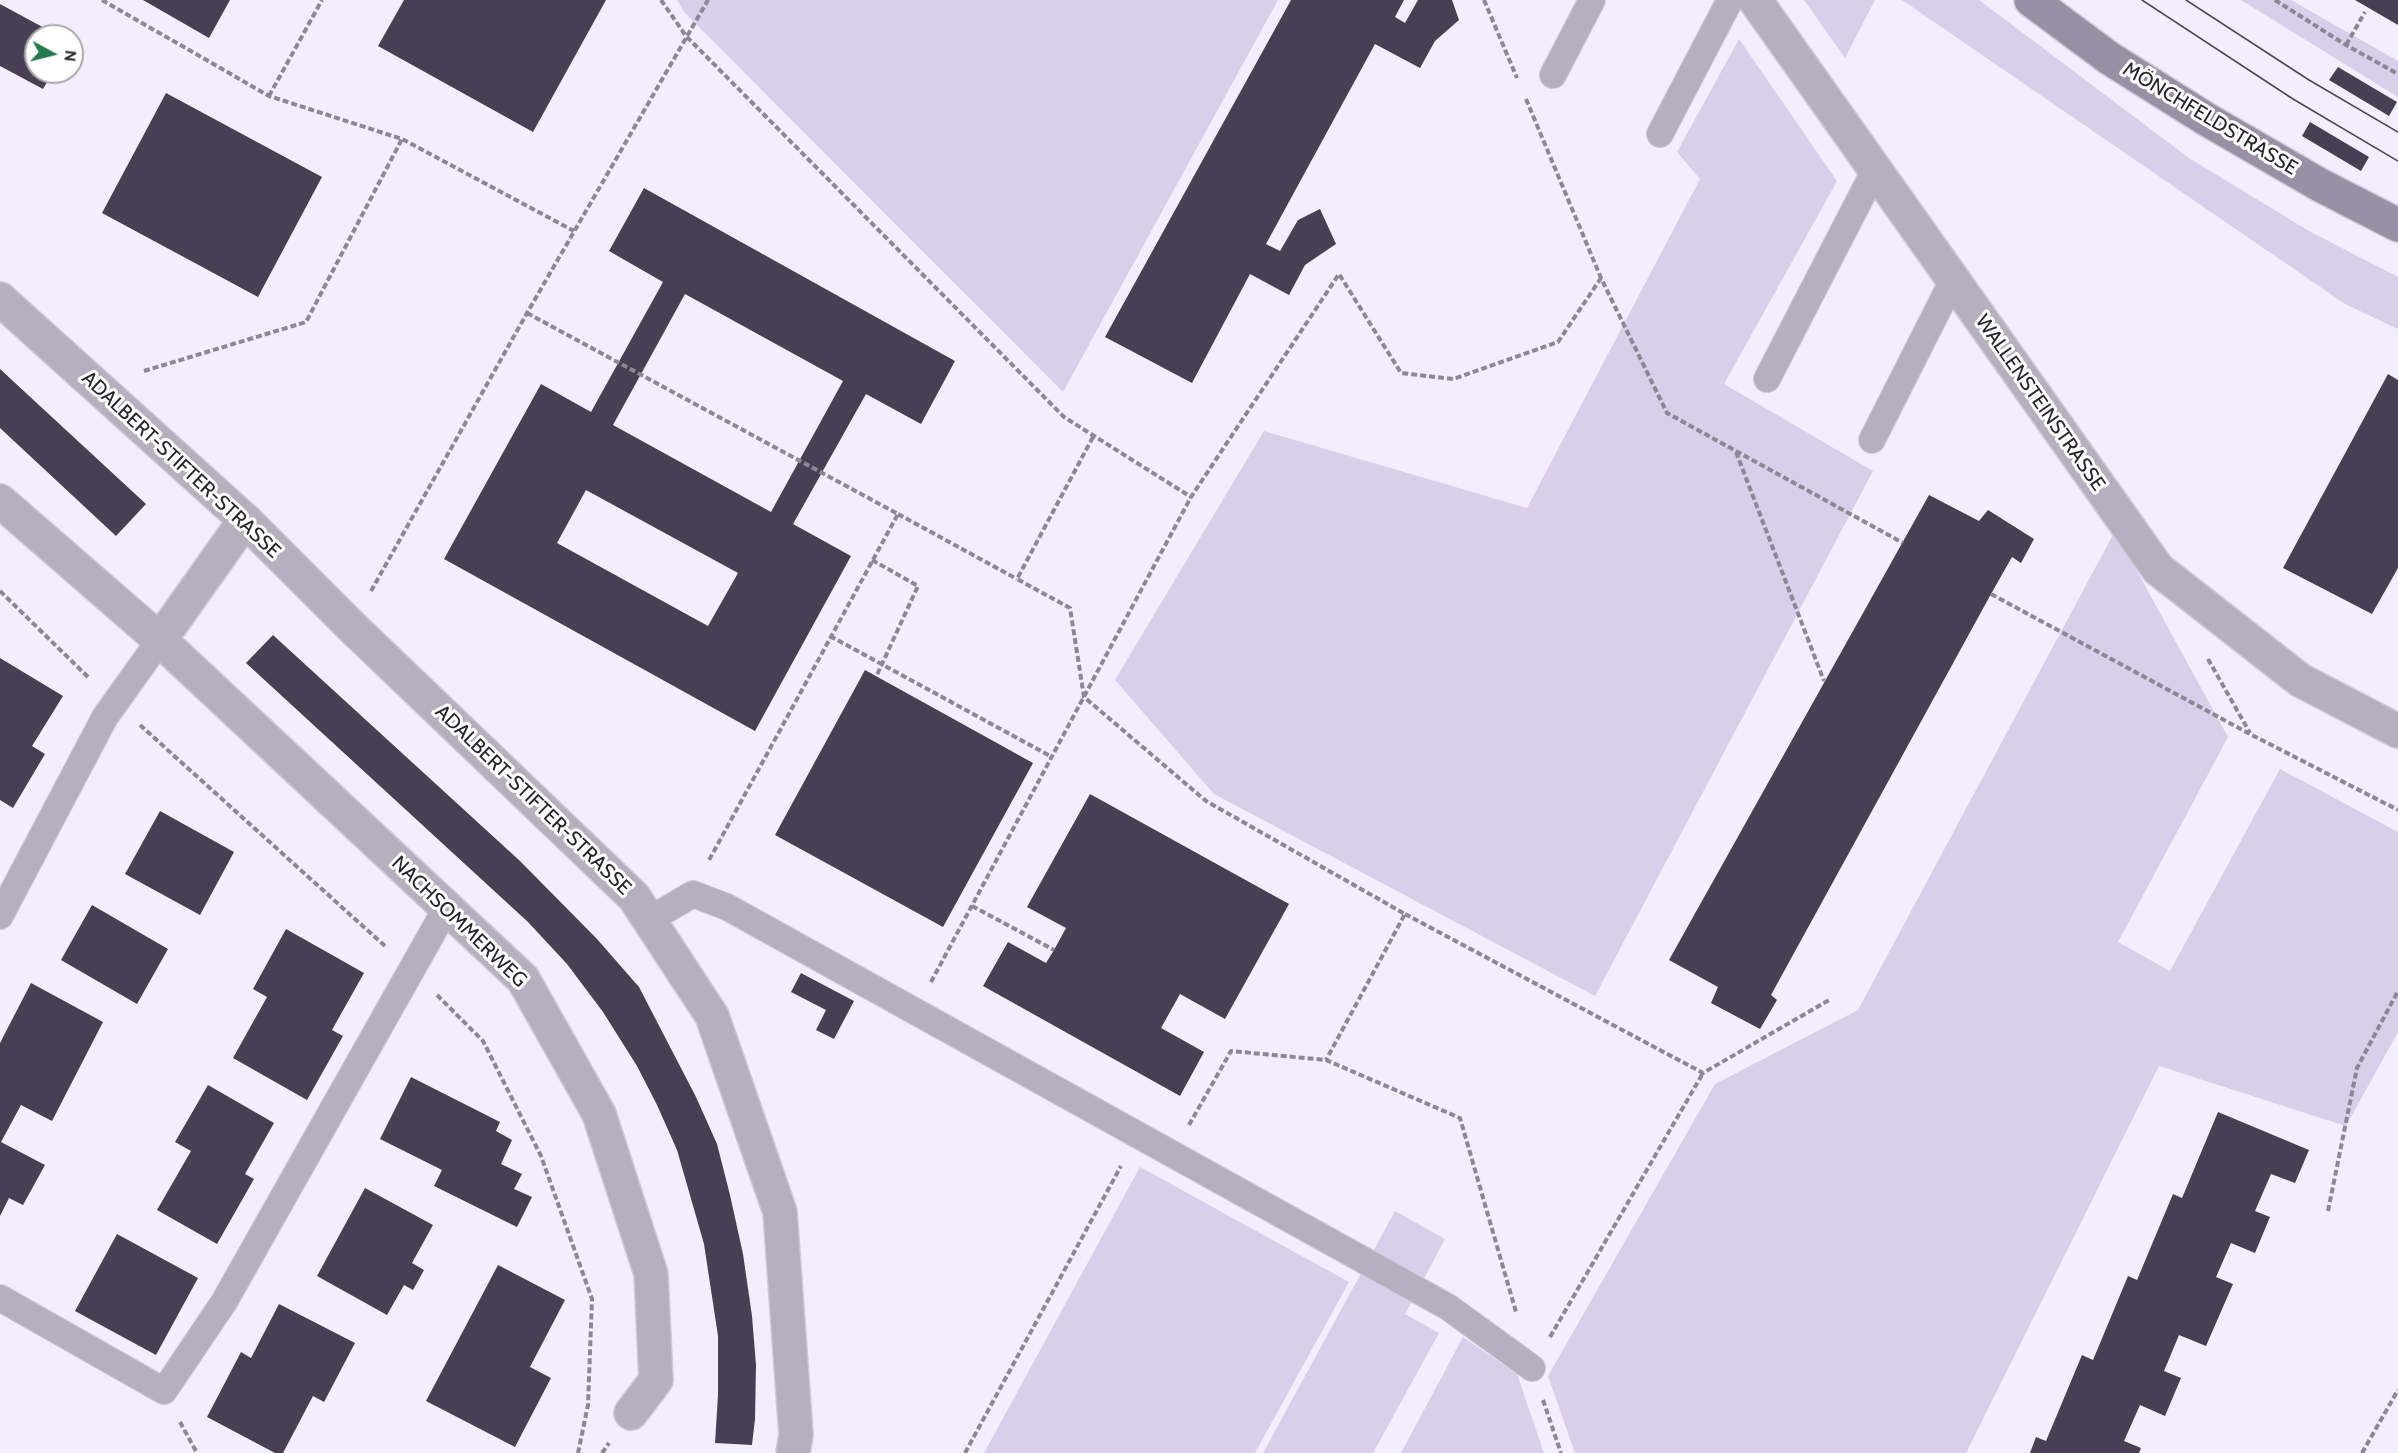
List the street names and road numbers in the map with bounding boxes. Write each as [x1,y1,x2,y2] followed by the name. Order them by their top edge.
[2118,57,2302,181] street label: MÖNCHFELDSTRASSE
[1970,310,2110,496] street label: WALLENSTEINSTRASSE
[77,367,285,563] street label: ADALBERT-STIFTER-STRASSE
[430,700,636,900] street label: ADALBERT-STIFTER-STRASSE
[387,851,531,993] street label: NACHSOMMERWEG

